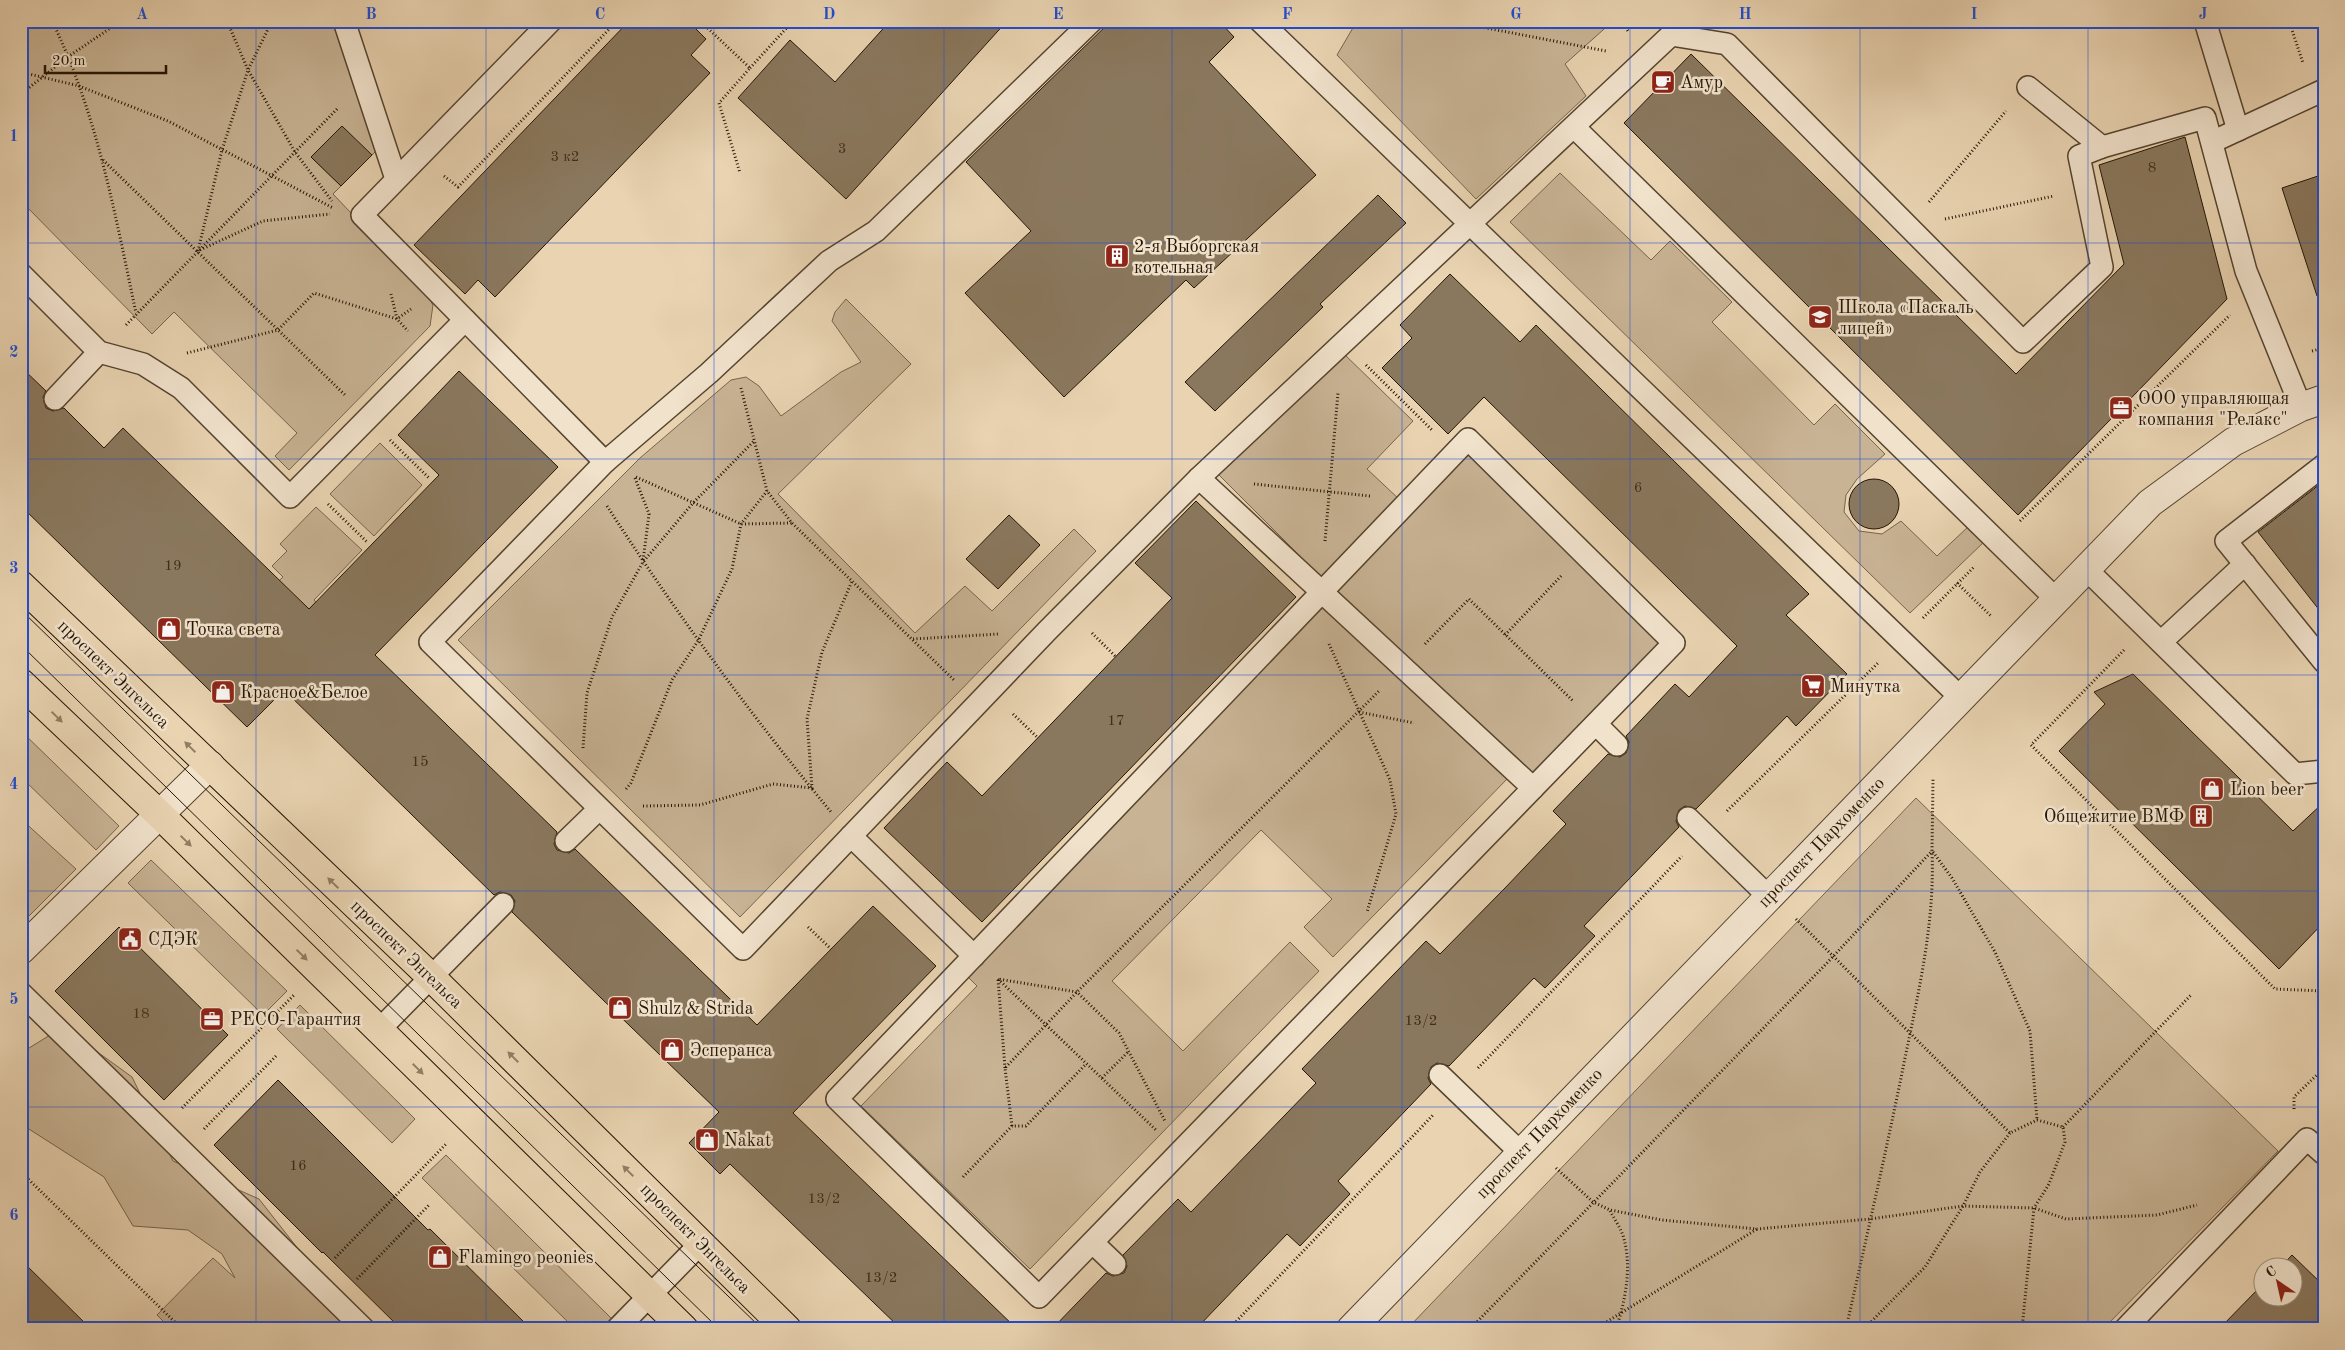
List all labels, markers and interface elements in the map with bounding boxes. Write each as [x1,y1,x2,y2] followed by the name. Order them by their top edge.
[136,7,148,23] text: A
[365,7,377,23] text: B
[595,7,605,23] text: C
[823,7,835,23] text: D
[1052,7,1064,23] text: E
[1282,7,1293,23] text: F
[1510,7,1522,23] text: G
[1738,7,1752,23] text: H
[1970,7,1978,23] text: I
[2199,7,2208,23] text: J
[45,42,166,74] scale bar
[52,54,86,69] text: 20 m
[1650,69,1676,95] cafe icon: Амур
[1680,74,1723,92] place label: Амур
[9,129,19,145] text: 1
[838,142,846,157] house number: 3
[550,150,580,165] house number: 3 к2
[2148,161,2156,176] house number: 8
[1134,238,1259,277] place label: 2-я Выборгская котельная
[1104,243,1130,269] building icon: 2-я Выборгская котельная
[1838,299,1974,338] place label: Школа «Паскаль лицей»
[1807,304,1833,330] school or university icon: Школа «Паскаль лицей»
[9,345,19,361] text: 2
[2138,390,2289,429] place label: ООО управляющая компания "Релакс"
[2108,395,2134,421] office icon: ООО управляющая компания "Релакс"
[1634,481,1642,496] house number: 6
[164,559,182,574] house number: 19
[9,561,19,577] text: 3
[156,616,182,642] shop icon: Точка света
[54,617,173,732] street label: проспект Энгельса
[186,621,281,639] place label: Точка света
[1800,673,1826,699] supermarket icon: Минутка
[1830,678,1901,696] place label: Минутка
[210,679,236,705] shop icon: Красное&Белое
[240,684,368,702] place label: Красное&Белое
[50,711,62,723] one-way arrow
[1107,714,1125,729] house number: 17
[185,741,197,753] one-way arrow
[411,755,429,770] house number: 15
[1755,774,1888,911] street label: проспект Пархоменко
[2199,776,2225,802] shop icon: Lion beer
[9,777,19,793] text: 4
[2230,781,2304,799] place label: Lion beer
[2188,803,2214,829] building icon: Общежитие ВМФ
[2044,808,2184,826] place label: Общежитие ВМФ
[180,835,192,847] one-way arrow
[328,877,340,889] one-way arrow
[347,897,466,1012] street label: проспект Энгельса
[117,926,143,952] public building icon: СДЭК
[148,931,198,949] place label: СДЭК
[296,949,308,961] one-way arrow
[9,992,19,1008] text: 5
[607,995,633,1021] shop icon: Shulz & Strida
[638,1000,754,1018] place label: Shulz & Strida
[199,1006,225,1032] office icon: РЕСО-Гарантия
[132,1007,150,1022] house number: 18
[230,1011,361,1029] place label: РЕСО-Гарантия
[1405,1014,1437,1029] house number: 13/2
[659,1037,685,1063] shop icon: Эсперанса
[690,1042,772,1060] place label: Эсперанса
[507,1051,519,1063] one-way arrow
[412,1063,424,1075] one-way arrow
[1473,1065,1606,1202] street label: проспект Пархоменко
[694,1127,720,1153] shop icon: Nakat
[724,1132,771,1150] place label: Nakat
[289,1159,307,1174] house number: 16
[622,1166,634,1178] one-way arrow
[637,1180,754,1297] street label: проспект Энгельса
[808,1192,840,1207] house number: 13/2
[9,1208,19,1224] text: 6
[427,1244,453,1270] shop icon: Flamingo peonies
[458,1249,594,1267] place label: Flamingo peonies
[2252,1258,2302,1308] north arrow
[2264,1264,2279,1280] text: С
[865,1271,897,1286] house number: 13/2

